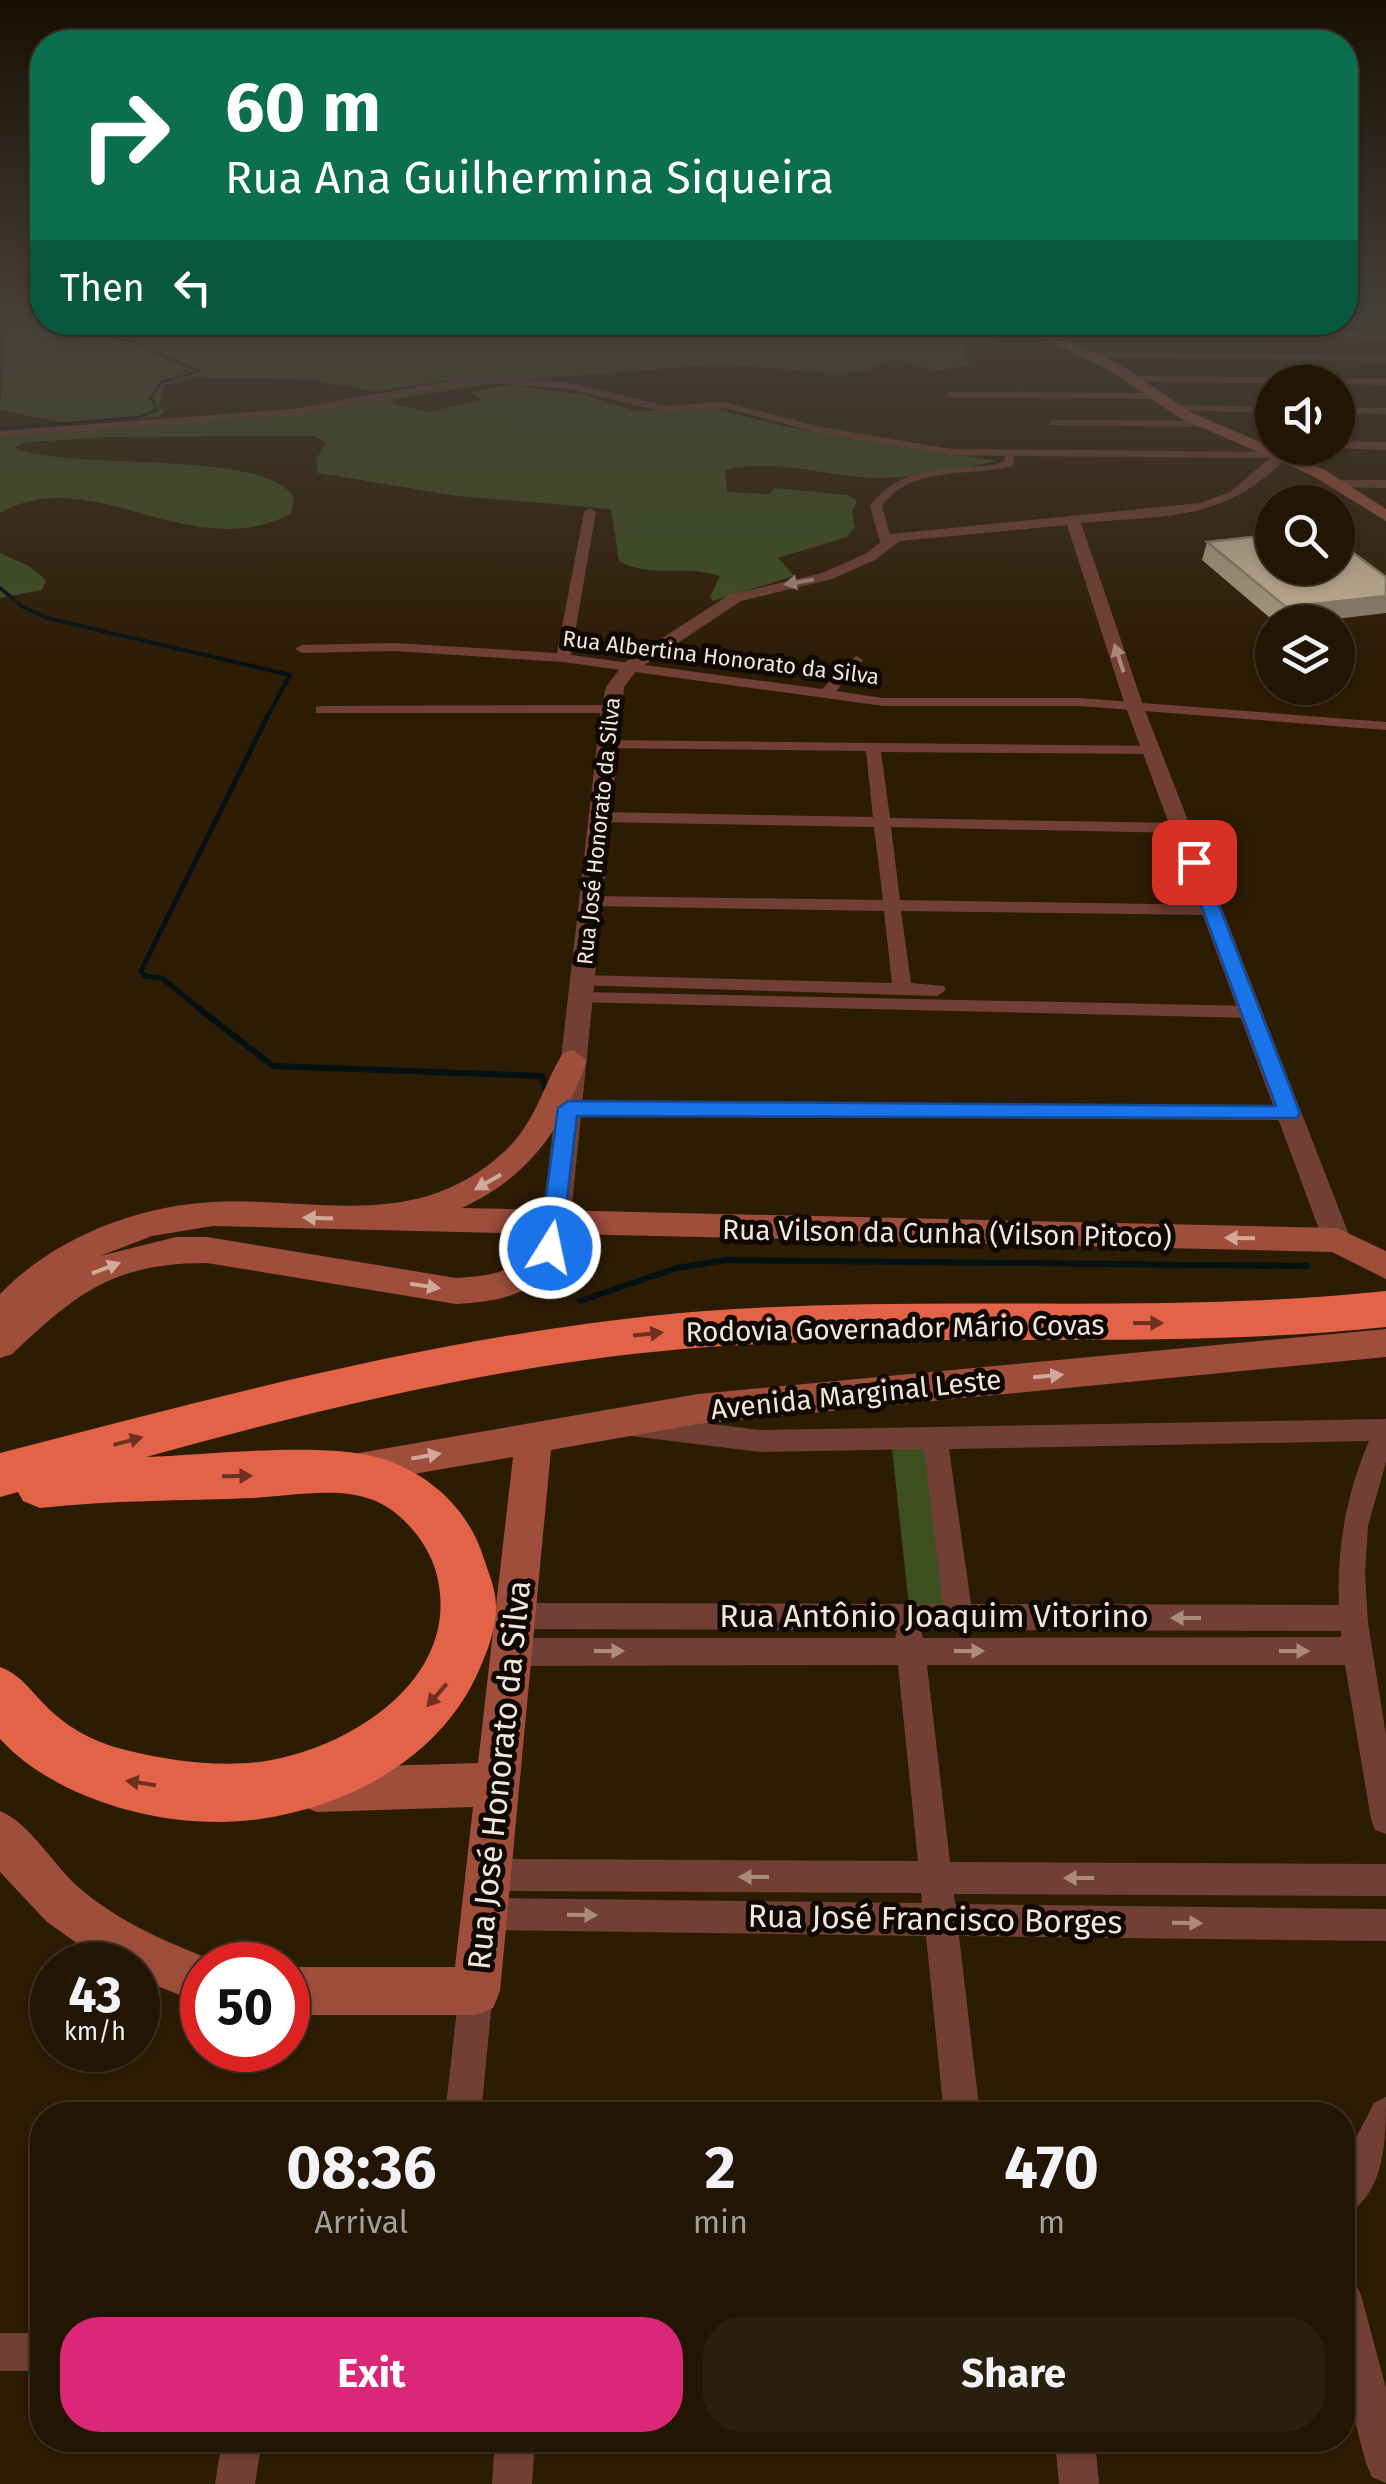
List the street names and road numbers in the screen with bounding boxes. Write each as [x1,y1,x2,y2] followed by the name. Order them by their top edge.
[561,625,881,690] street label: Rua Albertina Honorato da Silva
[571,696,626,966] street label: Rua José Honorato da Silva
[722,1213,1172,1254] street label: Rua Vilson da Cunha (Vilson Pitoco)
[685,1308,1105,1349] street label: Rodovia Governador Mário Covas
[709,1363,1003,1426] street label: Avenida Marginal Leste
[460,1579,538,1971] street label: Rua José Honorato da Silva
[719,1597,1149,1635] street label: Rua Antônio Joaquim Vitorino
[747,1897,1123,1941] street label: Rua José Francisco Borges

